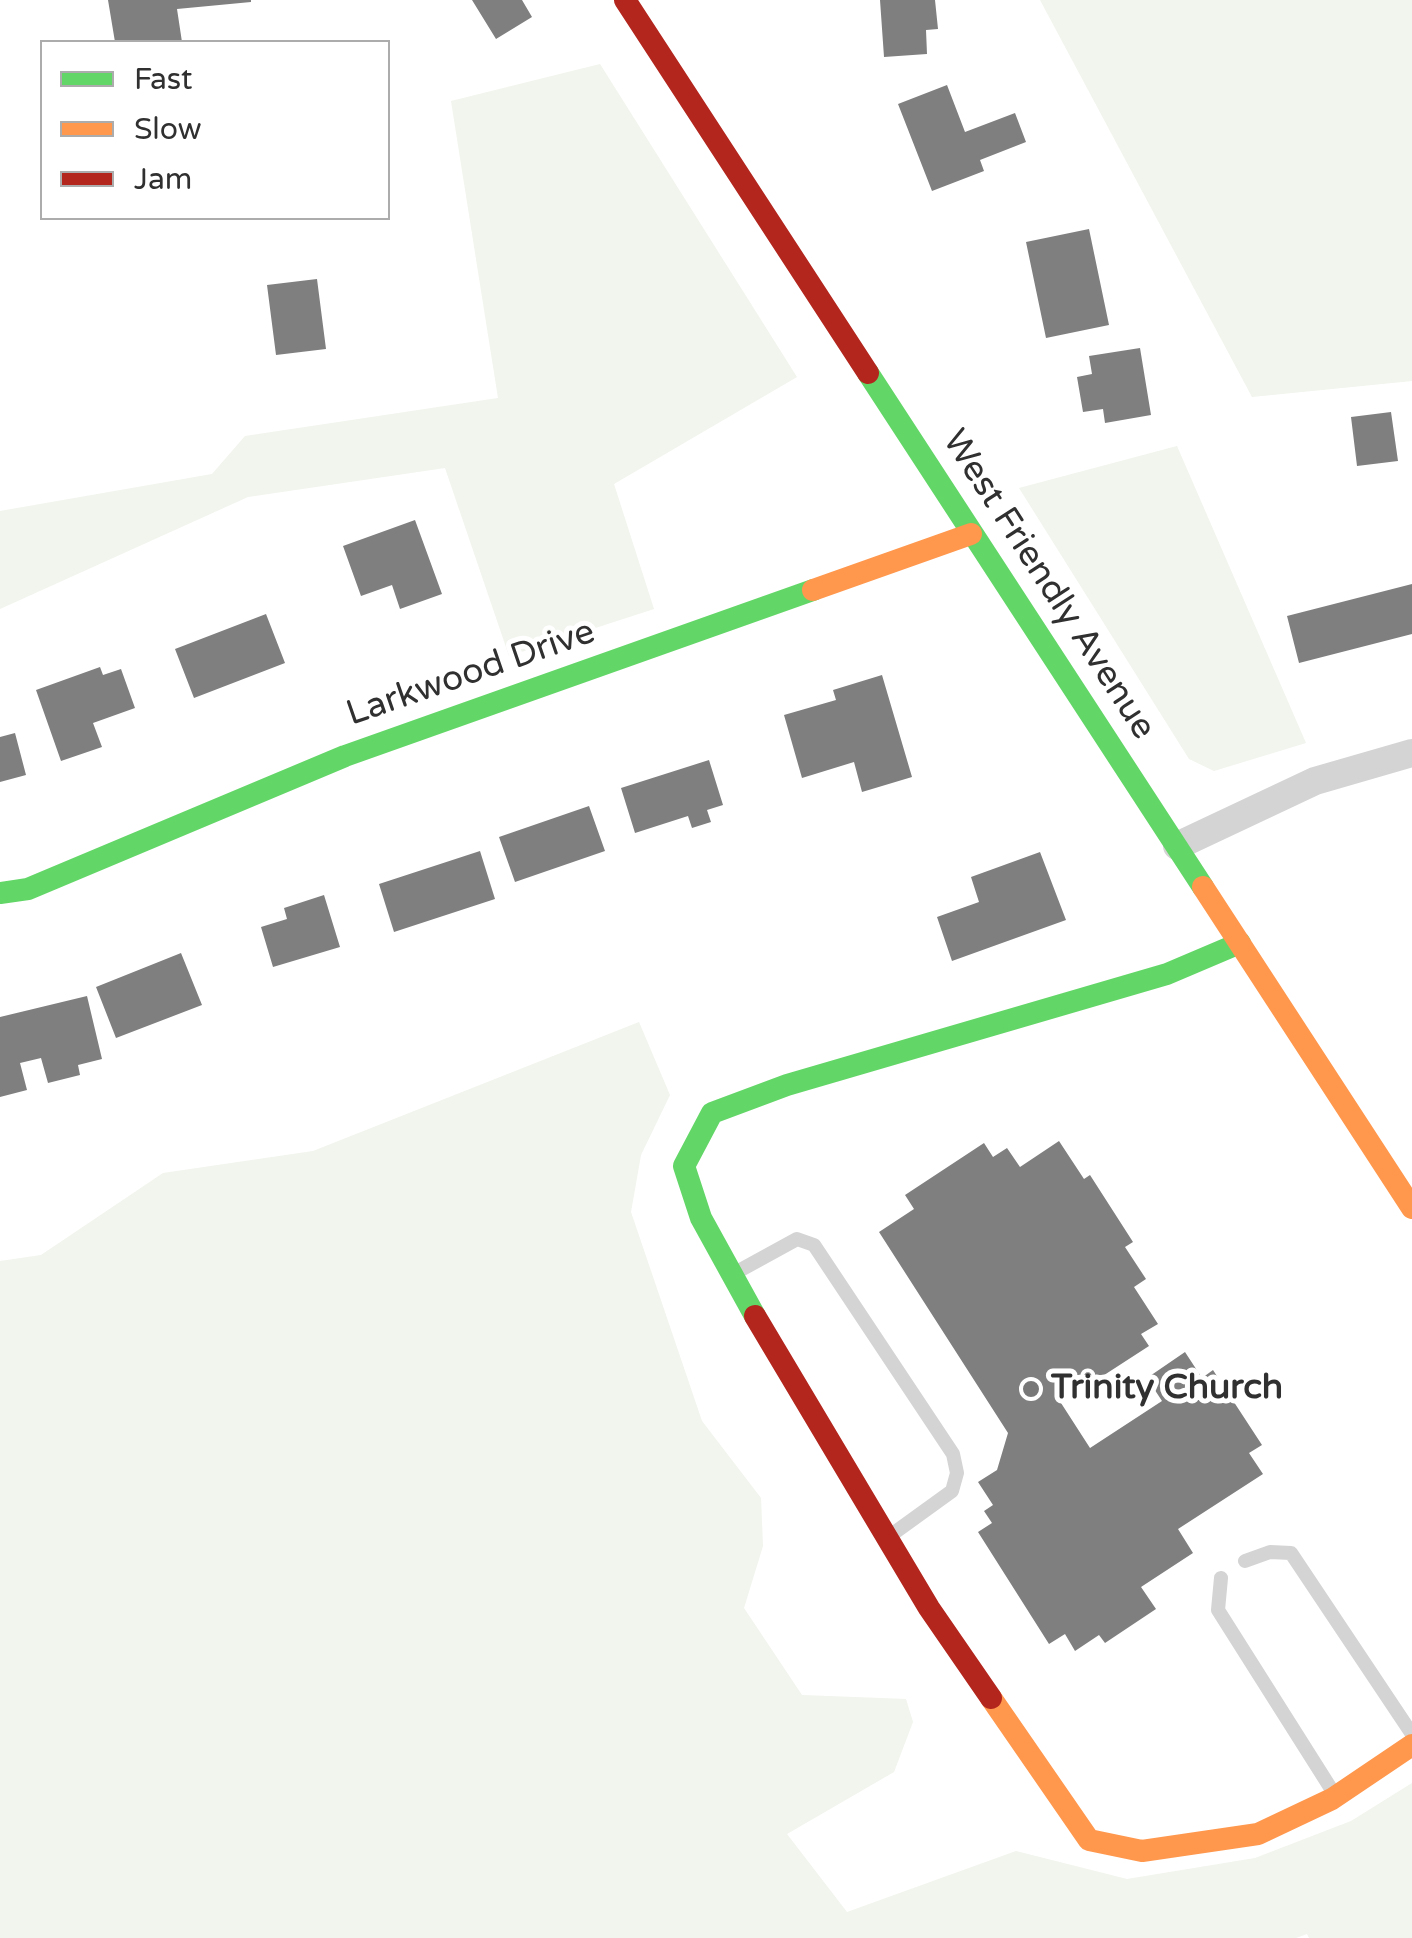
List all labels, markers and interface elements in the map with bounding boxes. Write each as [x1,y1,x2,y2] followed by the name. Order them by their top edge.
[40,40,390,220] legend
[134,61,193,98] text: Fast
[134,111,202,148] text: Slow
[134,161,192,198] text: Jam
[932,422,1164,748] street label: West Friendly Avenue
[341,612,601,736] street label: Larkwood Drive
[1051,1368,1283,1410] place label: Trinity Church
[1020,1378,1042,1400] marker: Trinity Church

